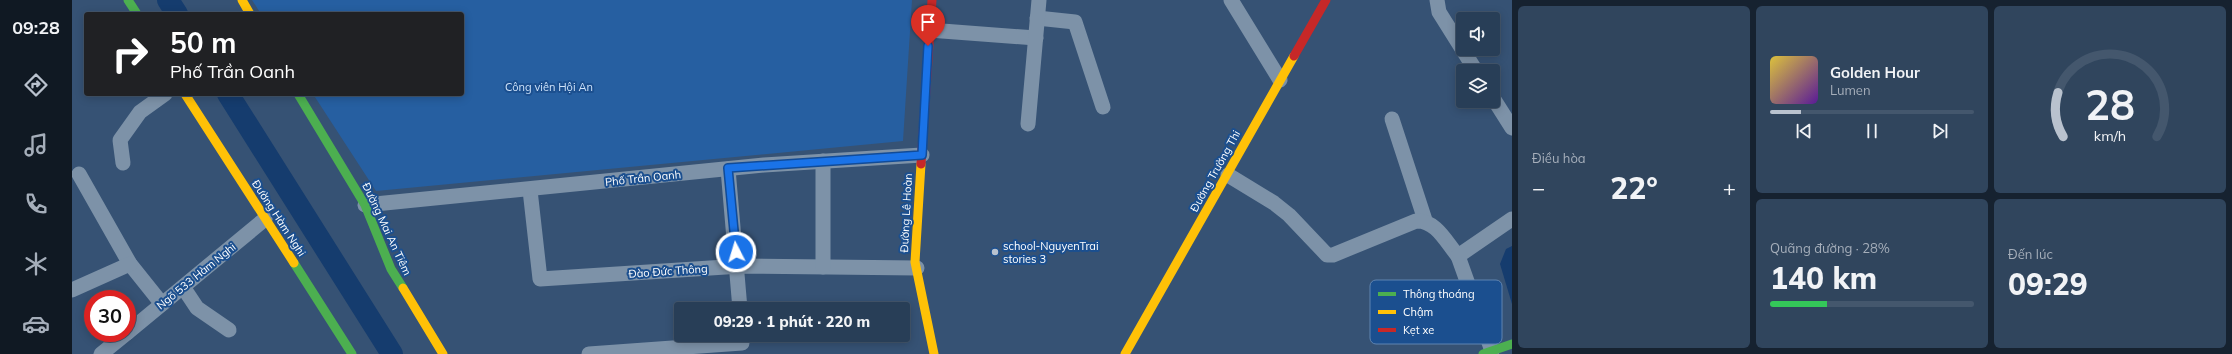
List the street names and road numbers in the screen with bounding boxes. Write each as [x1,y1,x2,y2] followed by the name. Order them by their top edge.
[1187,128,1243,214] street label: Đường Trường Thi
[604,167,682,189] street label: Phố Trần Oanh
[897,173,915,253] street label: Đường Lê Hoàn
[249,177,309,259] street label: Đường Hàm Nghi
[359,180,415,278] street label: Đường Mai An Tiêm
[153,240,239,312] street label: Ngõ 533 Hàm Nghi
[628,261,708,281] street label: Đào Đức Thông

